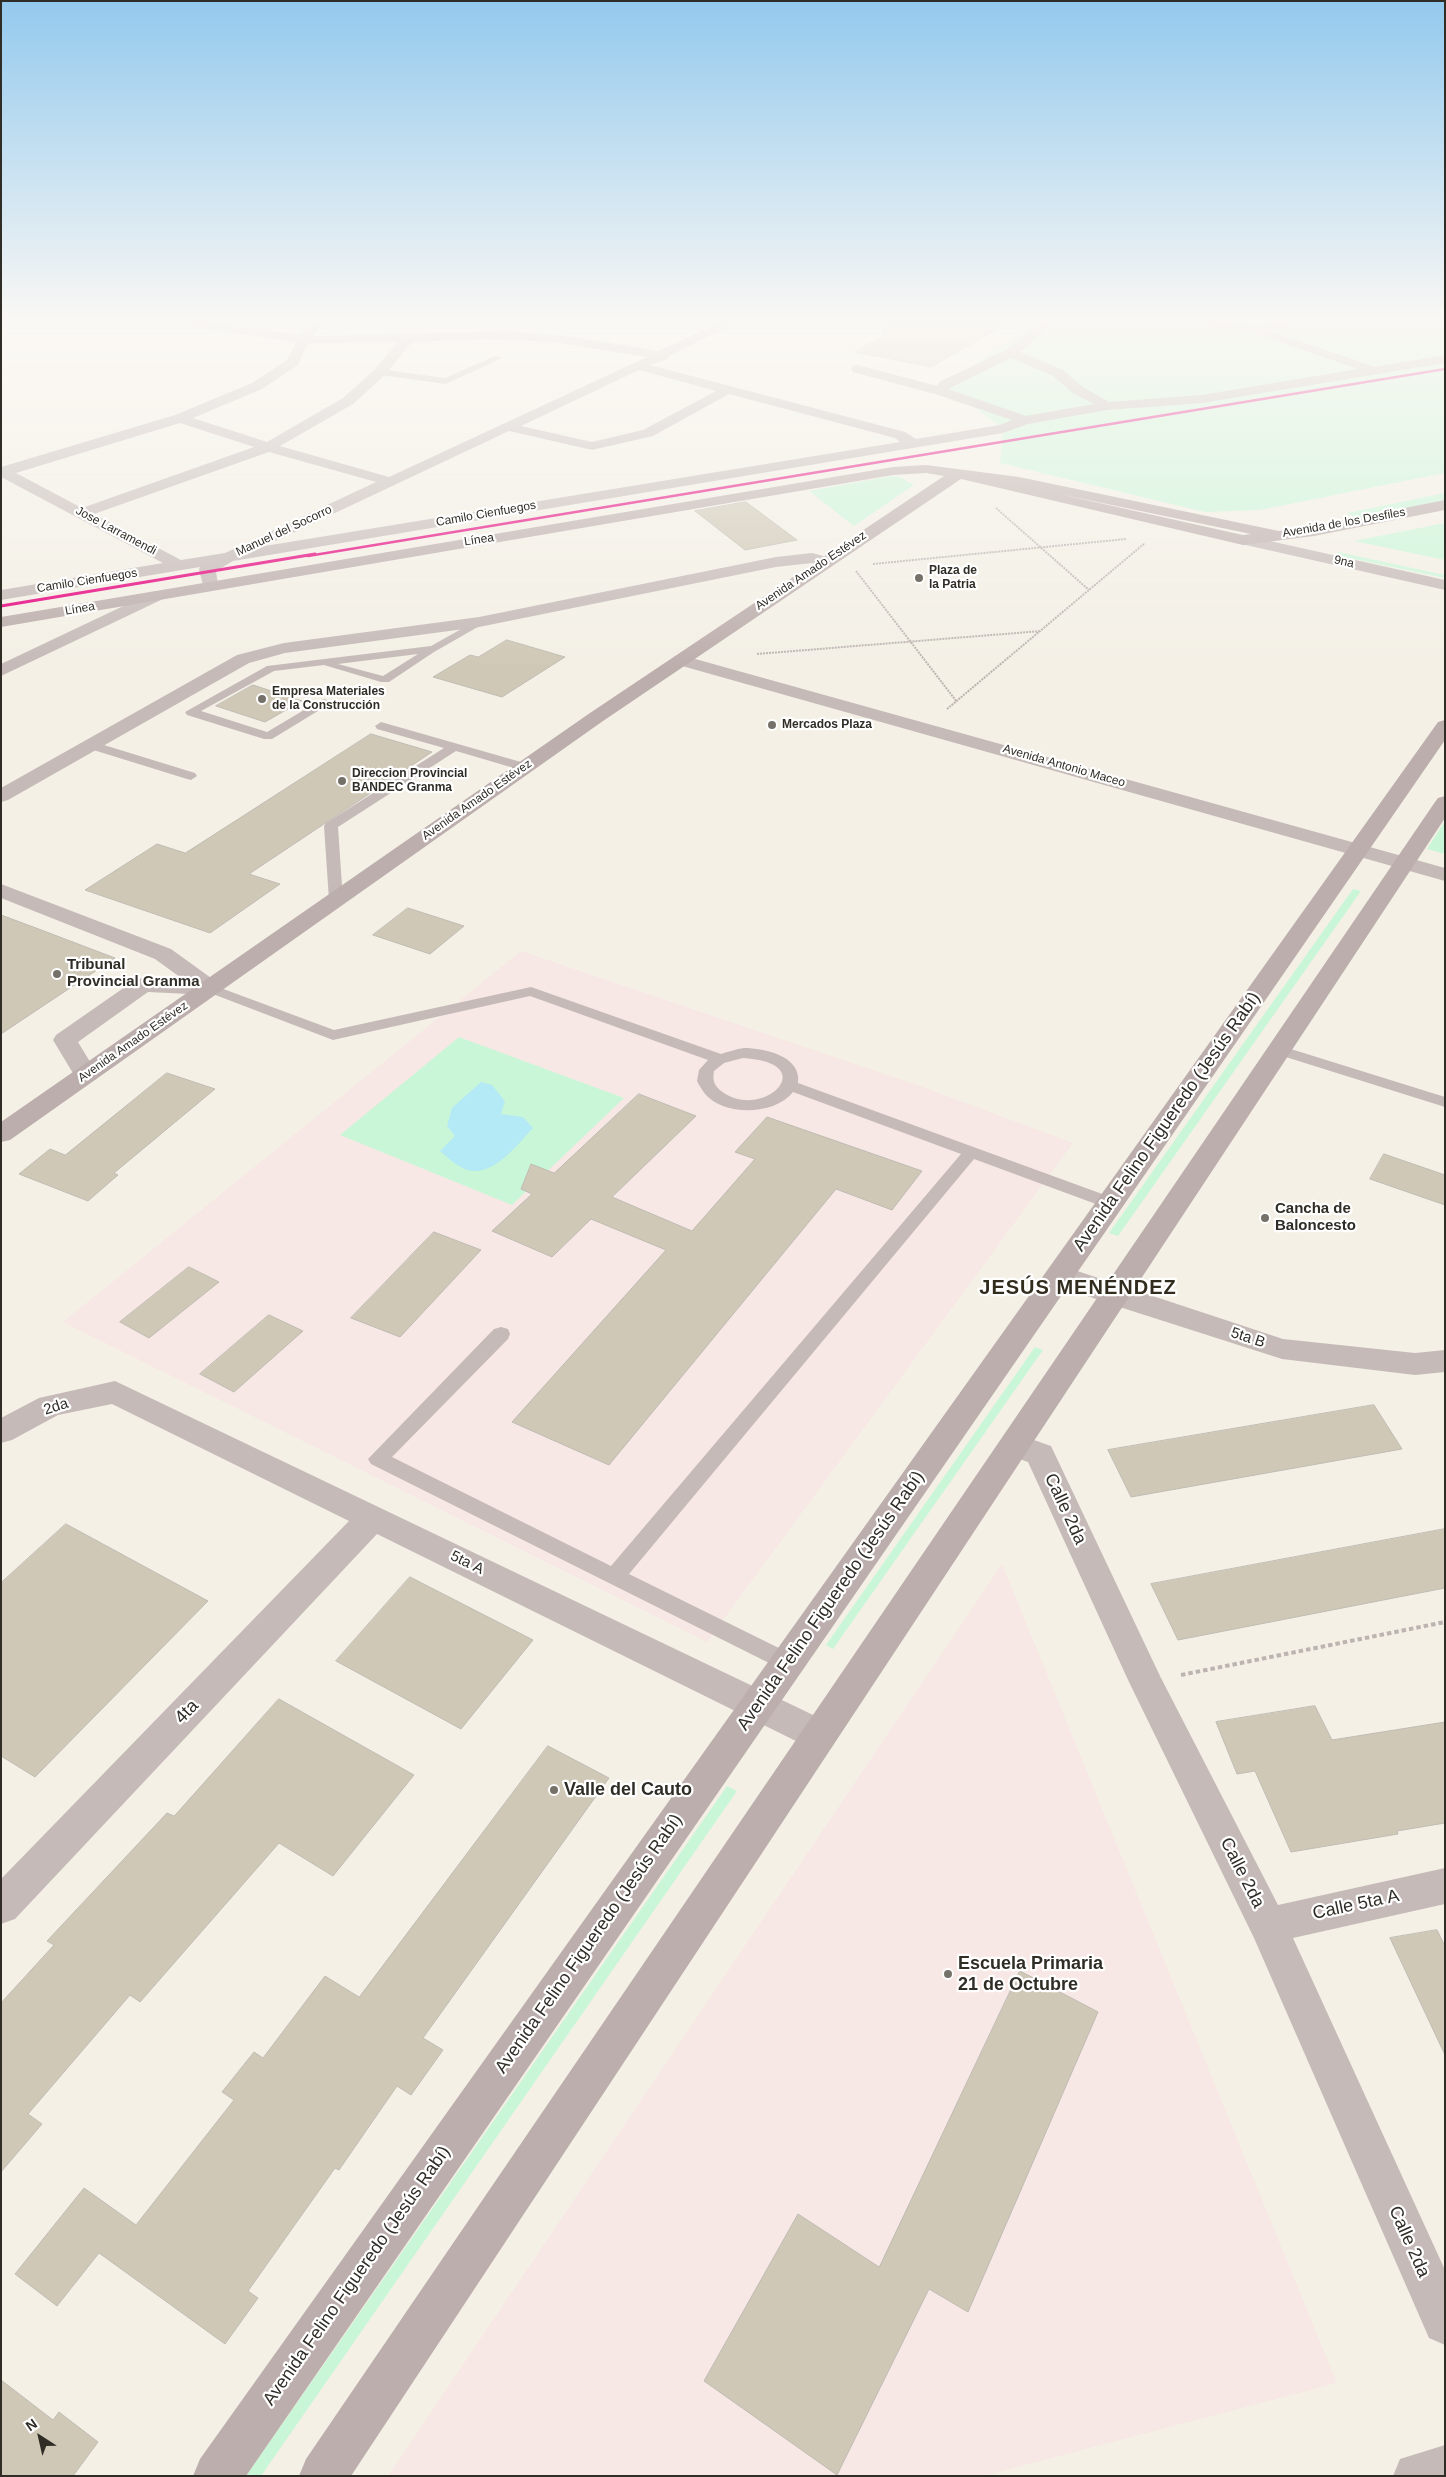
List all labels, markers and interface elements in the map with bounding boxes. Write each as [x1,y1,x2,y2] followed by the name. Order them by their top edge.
[435,498,537,530] street label: Camilo Cienfuegos
[234,502,334,560] street label: Manuel del Socorro
[73,504,159,558] street label: Jose Larramendi
[1281,505,1407,541] street label: Avenida de los Desfiles
[753,529,869,613] street label: Avenida Amado Estévez
[463,531,495,549] street label: Línea
[1333,553,1355,571] street label: 9na
[929,564,977,592] place label: Plaza de la Patria
[36,566,138,596] street label: Camilo Cienfuegos
[913,572,925,584] marker: Plaza de la Patria
[64,599,96,619] street label: Línea
[272,685,385,713] place label: Empresa Materiales de la Construcción
[256,693,268,705] marker: Empresa Materiales de la Construcción
[782,718,872,732] place label: Mercados Plaza
[766,719,778,731] marker: Mercados Plaza
[1001,742,1127,790] street label: Avenida Antonio Maceo
[419,757,535,843] street label: Avenida Amado Estévez
[352,767,467,795] place label: Direccion Provincial BANDEC Granma
[336,775,348,787] marker: Direccion Provincial BANDEC Granma
[67,956,200,991] place label: Tribunal Provincial Granma
[51,968,63,980] marker: Tribunal Provincial Granma
[1069,988,1265,1256] street label: Avenida Felino Figueredo (Jesús Rabí)
[75,999,191,1085] street label: Avenida Amado Estévez
[1275,1200,1356,1235] place label: Cancha de Baloncesto
[1259,1212,1271,1224] marker: Cancha de Baloncesto
[978,1276,1178,1300] district label: JESÚS MENÉNDEZ
[1229,1324,1267,1352] street label: 5ta B
[41,1395,71,1419] street label: 2da
[733,1467,929,1735] street label: Avenida Felino Figueredo (Jesús Rabí)
[1039,1470,1091,1548] street label: Calle 2da
[447,1547,487,1579] street label: 5ta A
[171,1695,203,1729] street label: 4ta
[564,1779,692,1801] place label: Valle del Cauto
[548,1784,560,1796] marker: Valle del Cauto
[491,1810,687,2078] street label: Avenida Felino Figueredo (Jesús Rabí)
[1215,1834,1269,1912] street label: Calle 2da
[1311,1885,1401,1925] street label: Calle 5ta A
[958,1953,1103,1996] place label: Escuela Primaria 21 de Octubre
[942,1968,954,1980] marker: Escuela Primaria 21 de Octubre
[259,2142,455,2410] street label: Avenida Felino Figueredo (Jesús Rabí)
[1384,2203,1434,2281] street label: Calle 2da
[15,2412,65,2462] north arrow
[23,2415,40,2434] text: N

